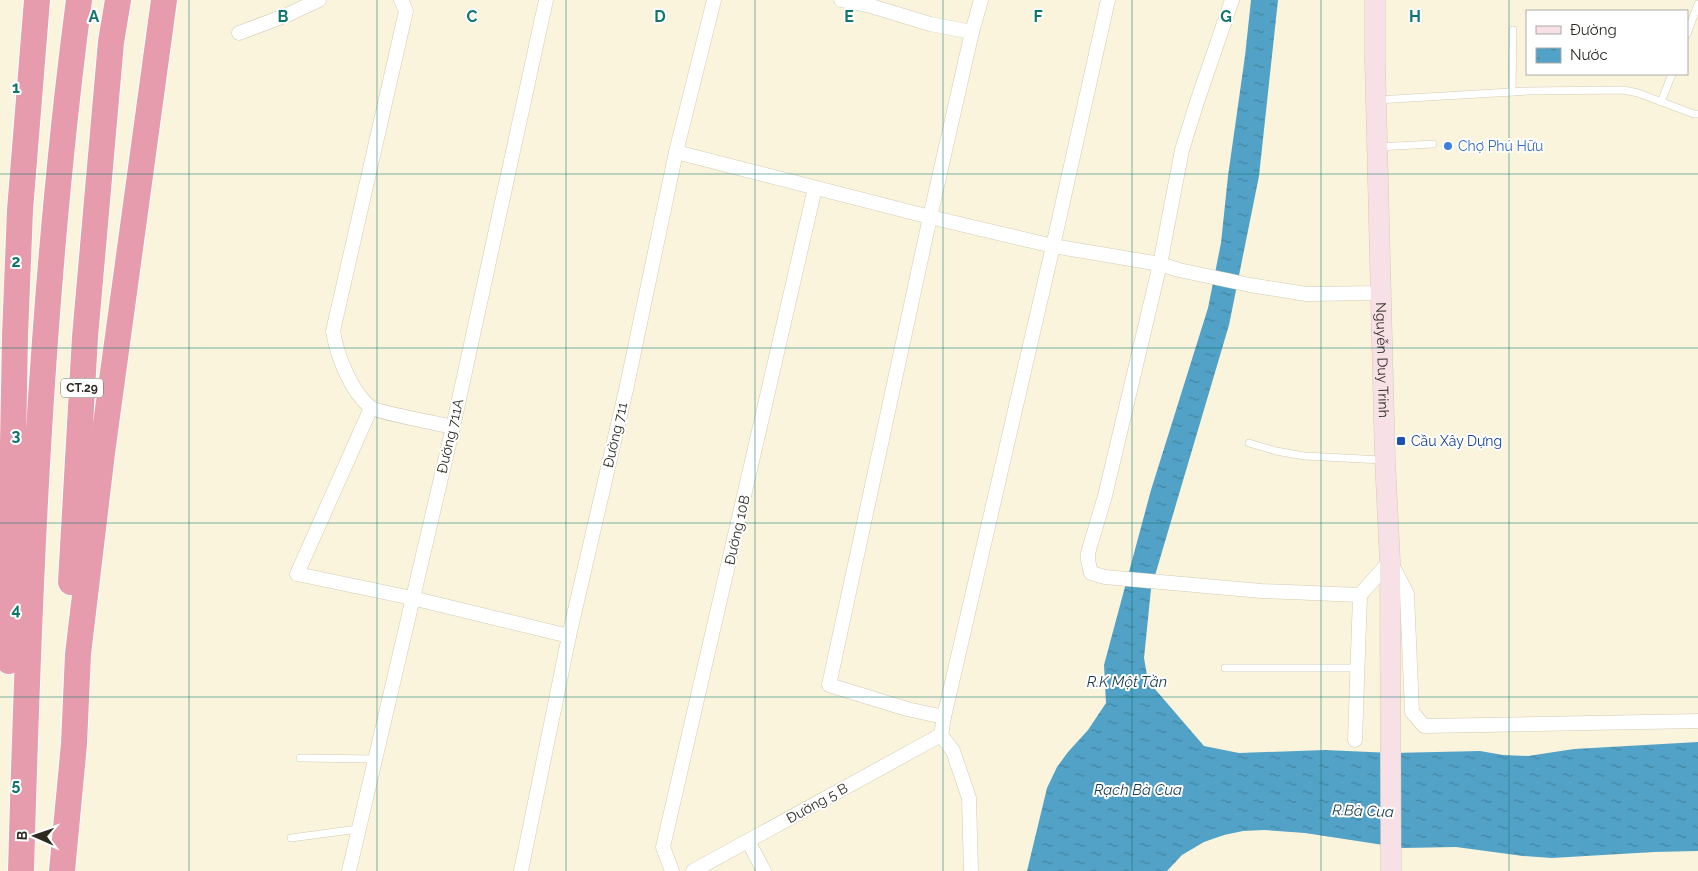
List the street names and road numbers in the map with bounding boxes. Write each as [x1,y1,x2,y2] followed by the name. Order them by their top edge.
[1373,302,1392,418] street label: Nguyễn Duy Trinh
[61,378,103,398] road number: CT.29
[434,397,466,475] street label: Đường 711A
[600,401,630,469] street label: Đường 711
[721,494,753,566] street label: Đường 10B
[784,780,850,826] street label: Đường 5 B

